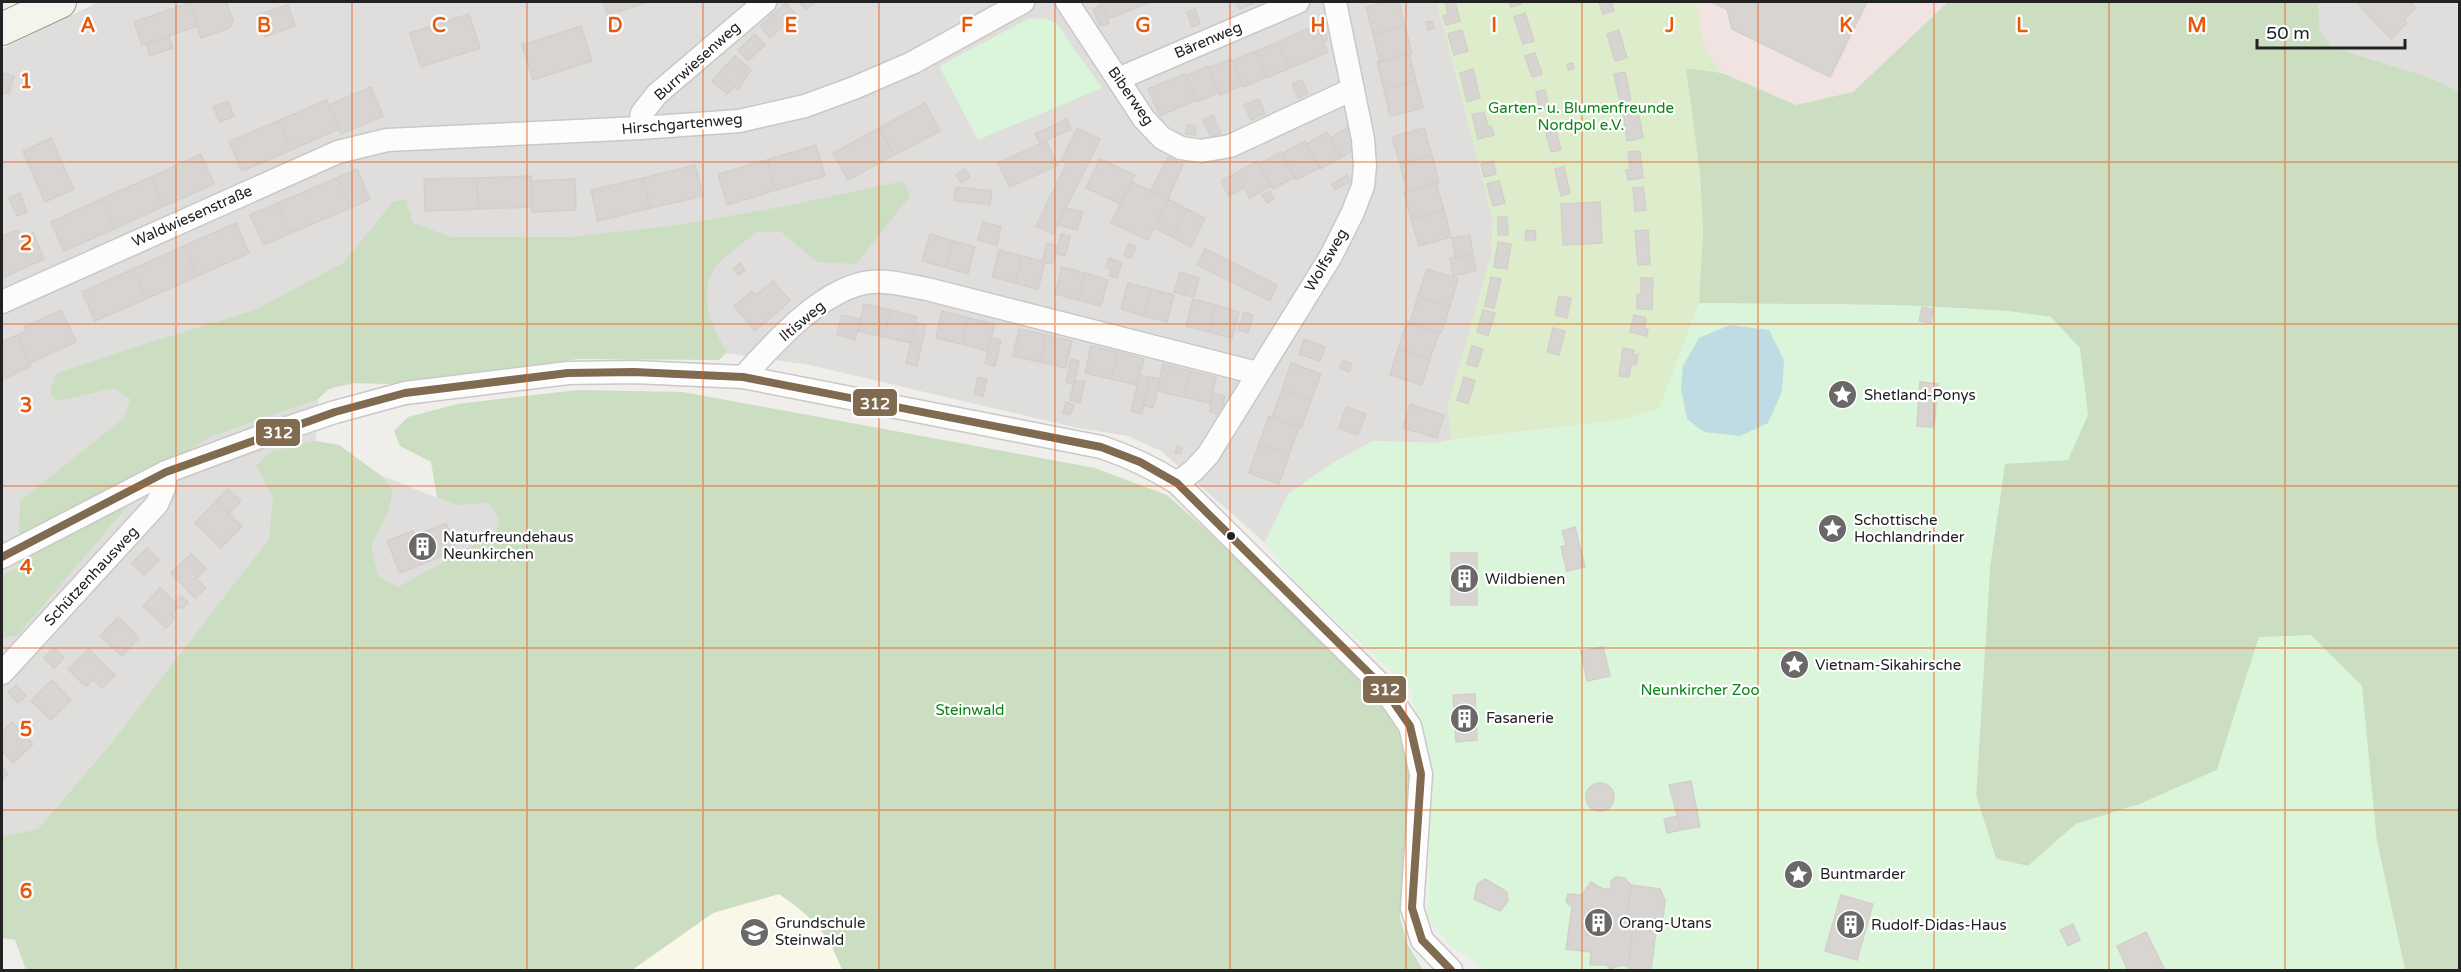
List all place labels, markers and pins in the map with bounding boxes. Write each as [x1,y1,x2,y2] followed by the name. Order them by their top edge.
[1827,379,1859,411] place icon: Shetland-Ponys
[1864,386,1976,404] place label: Shetland-Ponys
[1854,511,1965,546] place label: Schottische Hochlandrinder
[1817,513,1849,545] place icon: Schottische Hochlandrinder
[443,528,574,563] place label: Naturfreundehaus Neunkirchen
[406,530,438,562] building icon: Naturfreundehaus Neunkirchen
[1225,530,1237,542] unlabelled marker
[1448,563,1480,595] building icon: Wildbienen
[1485,570,1565,588] place label: Wildbienen
[1778,649,1810,681] place icon: Vietnam-Sikahirsche
[1815,656,1961,674] place label: Vietnam-Sikahirsche
[1449,702,1481,734] building icon: Fasanerie
[1486,709,1554,727] place label: Fasanerie
[1783,858,1815,890] place icon: Buntmarder
[1820,865,1906,883] place label: Buntmarder
[1582,907,1614,939] building icon: Orang-Utans
[1834,909,1866,941] building icon: Rudolf-Didas-Haus
[775,914,865,949] place label: Grundschule Steinwald
[1619,914,1712,932] place label: Orang-Utans
[738,916,770,948] school or university icon: Grundschule Steinwald
[1871,916,2007,934] place label: Rudolf-Didas-Haus

